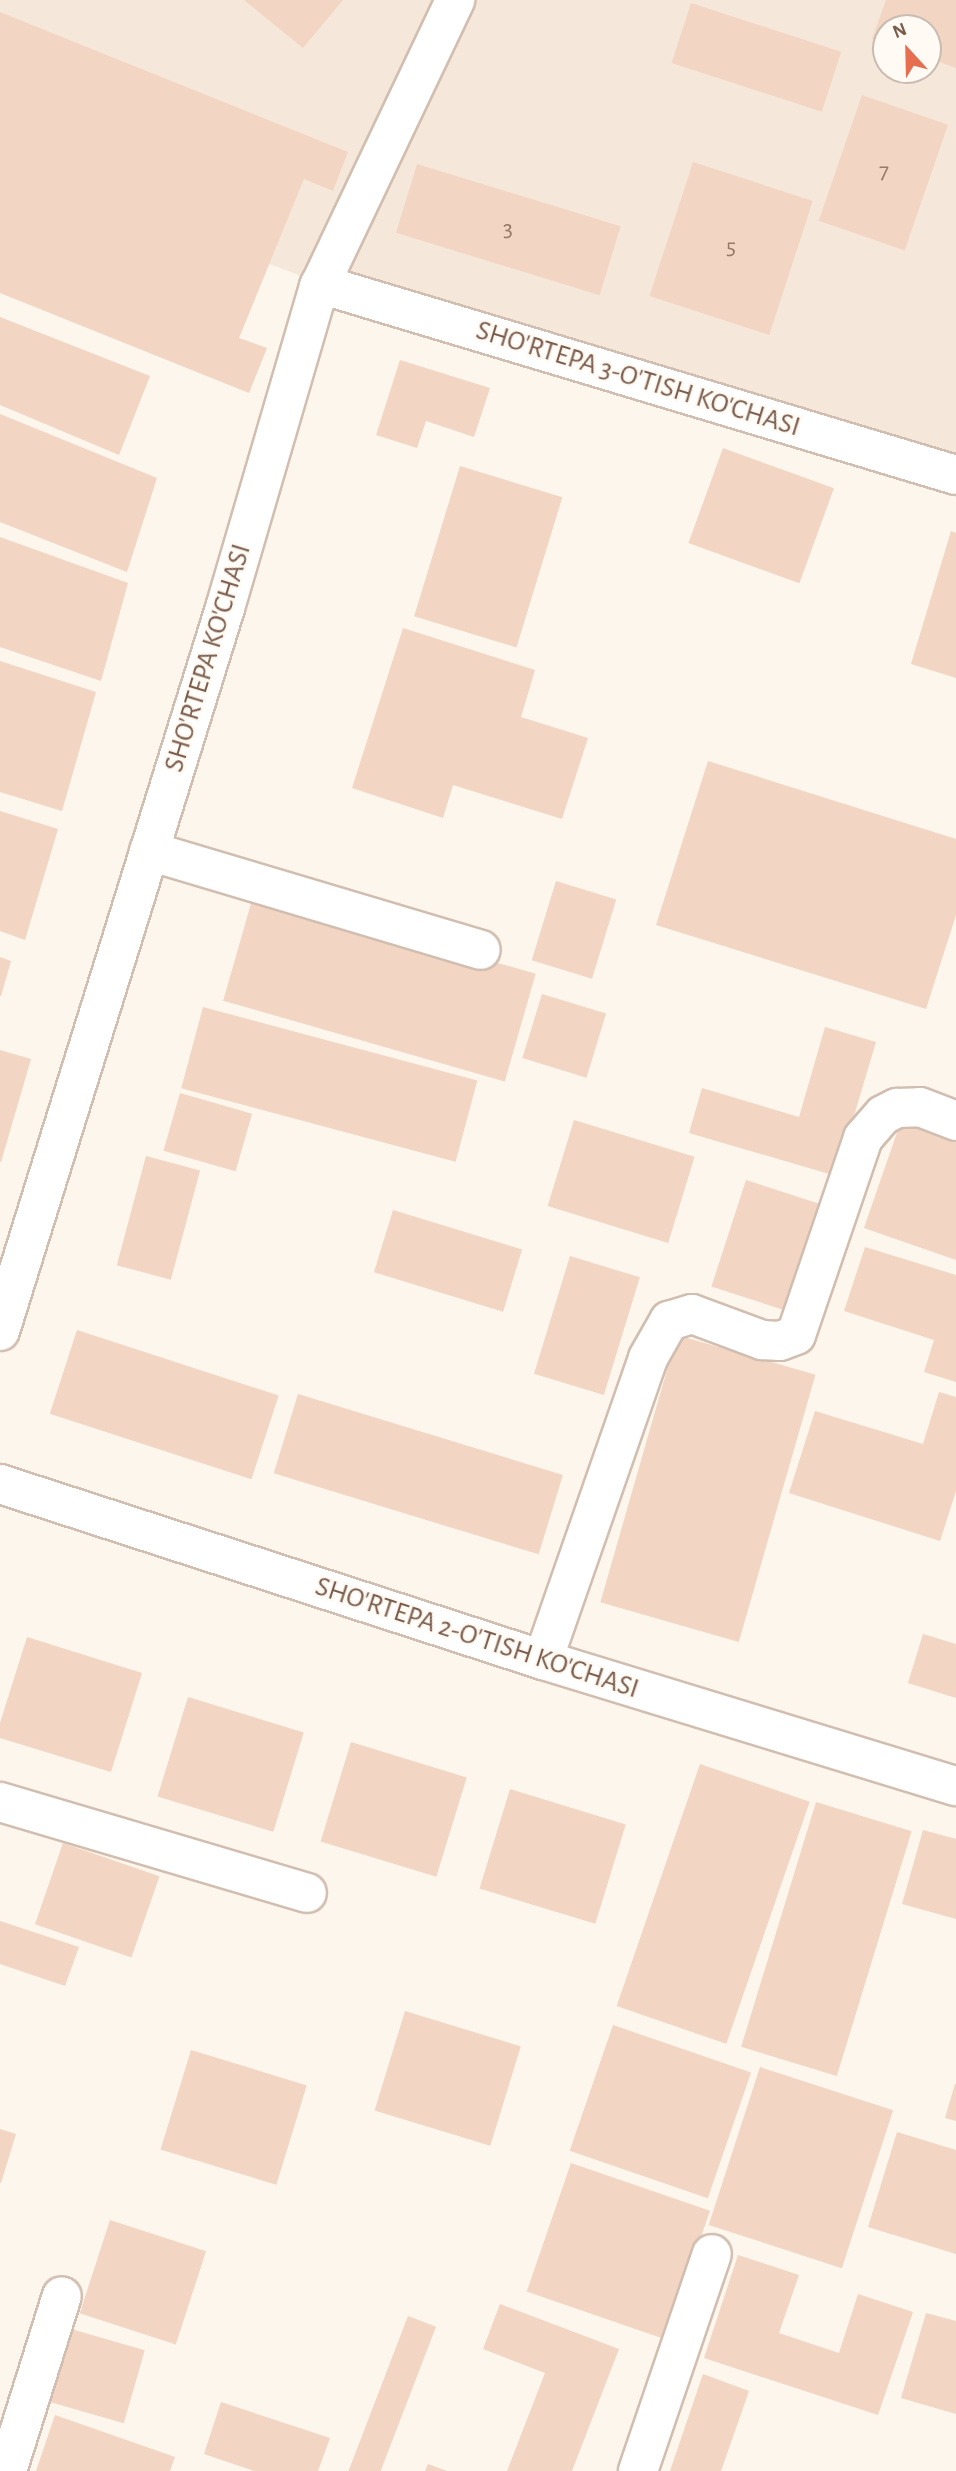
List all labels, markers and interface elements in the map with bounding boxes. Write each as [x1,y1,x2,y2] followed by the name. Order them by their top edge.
[872,14,942,84] north arrow
[890,20,909,42] text: N
[879,158,889,186] house number: 7
[503,216,513,244] house number: 3
[726,234,736,262] house number: 5
[472,314,804,444] street label: SHO'RTEPA 3-O'TISH KO'CHASI
[157,540,259,776] street label: SHO'RTEPA KO'CHASI
[311,1570,643,1706] street label: SHO'RTEPA 2-O'TISH KO'CHASI

